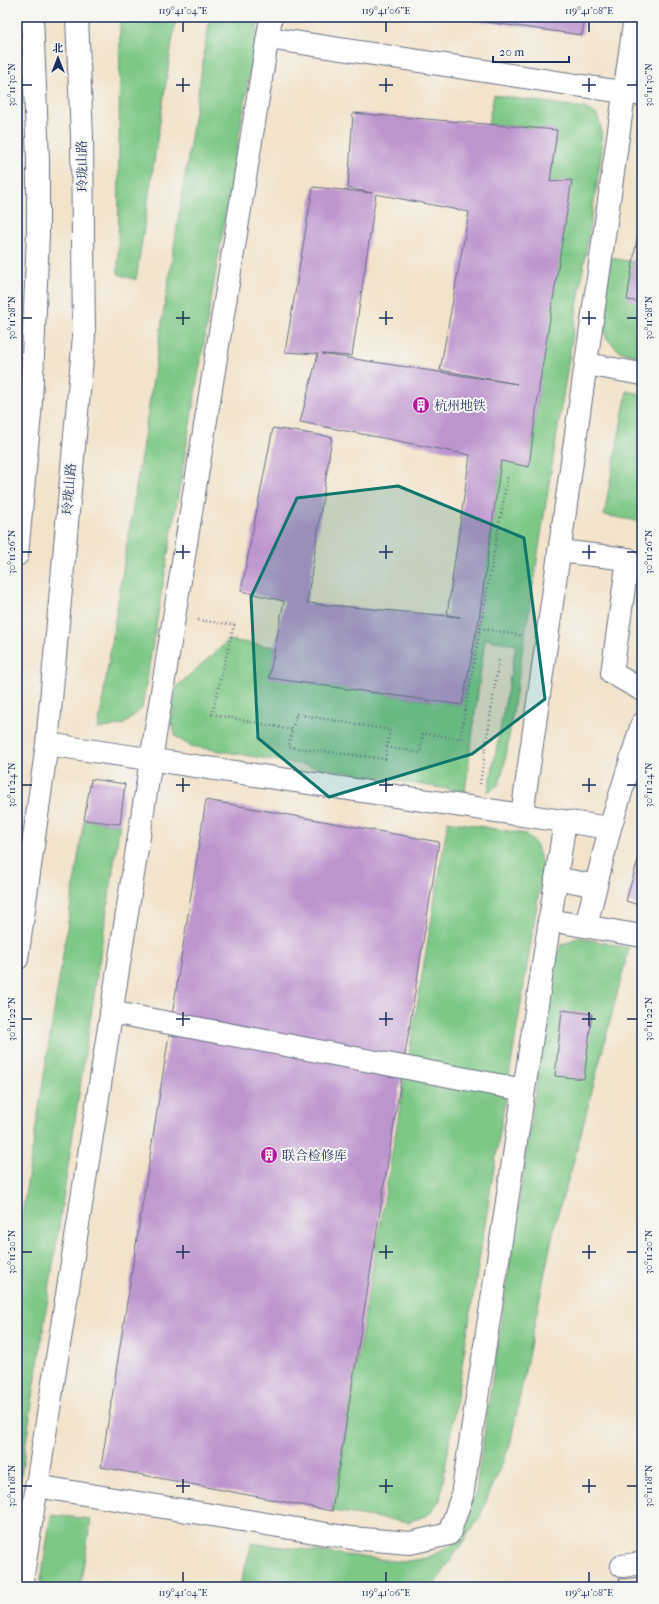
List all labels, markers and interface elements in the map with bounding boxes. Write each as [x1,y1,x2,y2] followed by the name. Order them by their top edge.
[159,5,207,17] text: 119°41'04"E
[362,5,410,17] text: 119°41'06"E
[565,5,613,17] text: 119°41'08"E
[38,38,78,78] north arrow
[493,38,569,64] scale bar
[53,42,64,55] text: 北
[499,45,524,59] text: 20 m
[6,63,18,107] text: 30°11'30"N
[643,63,655,107] text: 30°11'30"N
[74,140,90,192] street label: 玲珑山路
[6,296,18,340] text: 30°11'28"N
[643,296,655,340] text: 30°11'28"N
[411,395,431,415] building icon: 杭州地铁
[434,398,486,413] place label: 杭州地铁
[59,462,79,516] street label: 玲珑山路
[6,529,18,574] text: 30°11'26"N
[643,529,655,574] text: 30°11'26"N
[6,762,18,808] text: 30°11'24"N
[643,762,655,808] text: 30°11'24"N
[6,996,18,1041] text: 30°11'22"N
[643,996,655,1041] text: 30°11'22"N
[259,1145,279,1165] building icon: 联合检修库
[282,1148,347,1163] place label: 联合检修库
[6,1229,18,1274] text: 30°11'20"N
[643,1229,655,1274] text: 30°11'20"N
[6,1464,18,1507] text: 30°11'18"N
[643,1464,655,1507] text: 30°11'18"N
[159,1587,207,1599] text: 119°41'04"E
[362,1587,410,1599] text: 119°41'06"E
[565,1587,613,1599] text: 119°41'08"E

